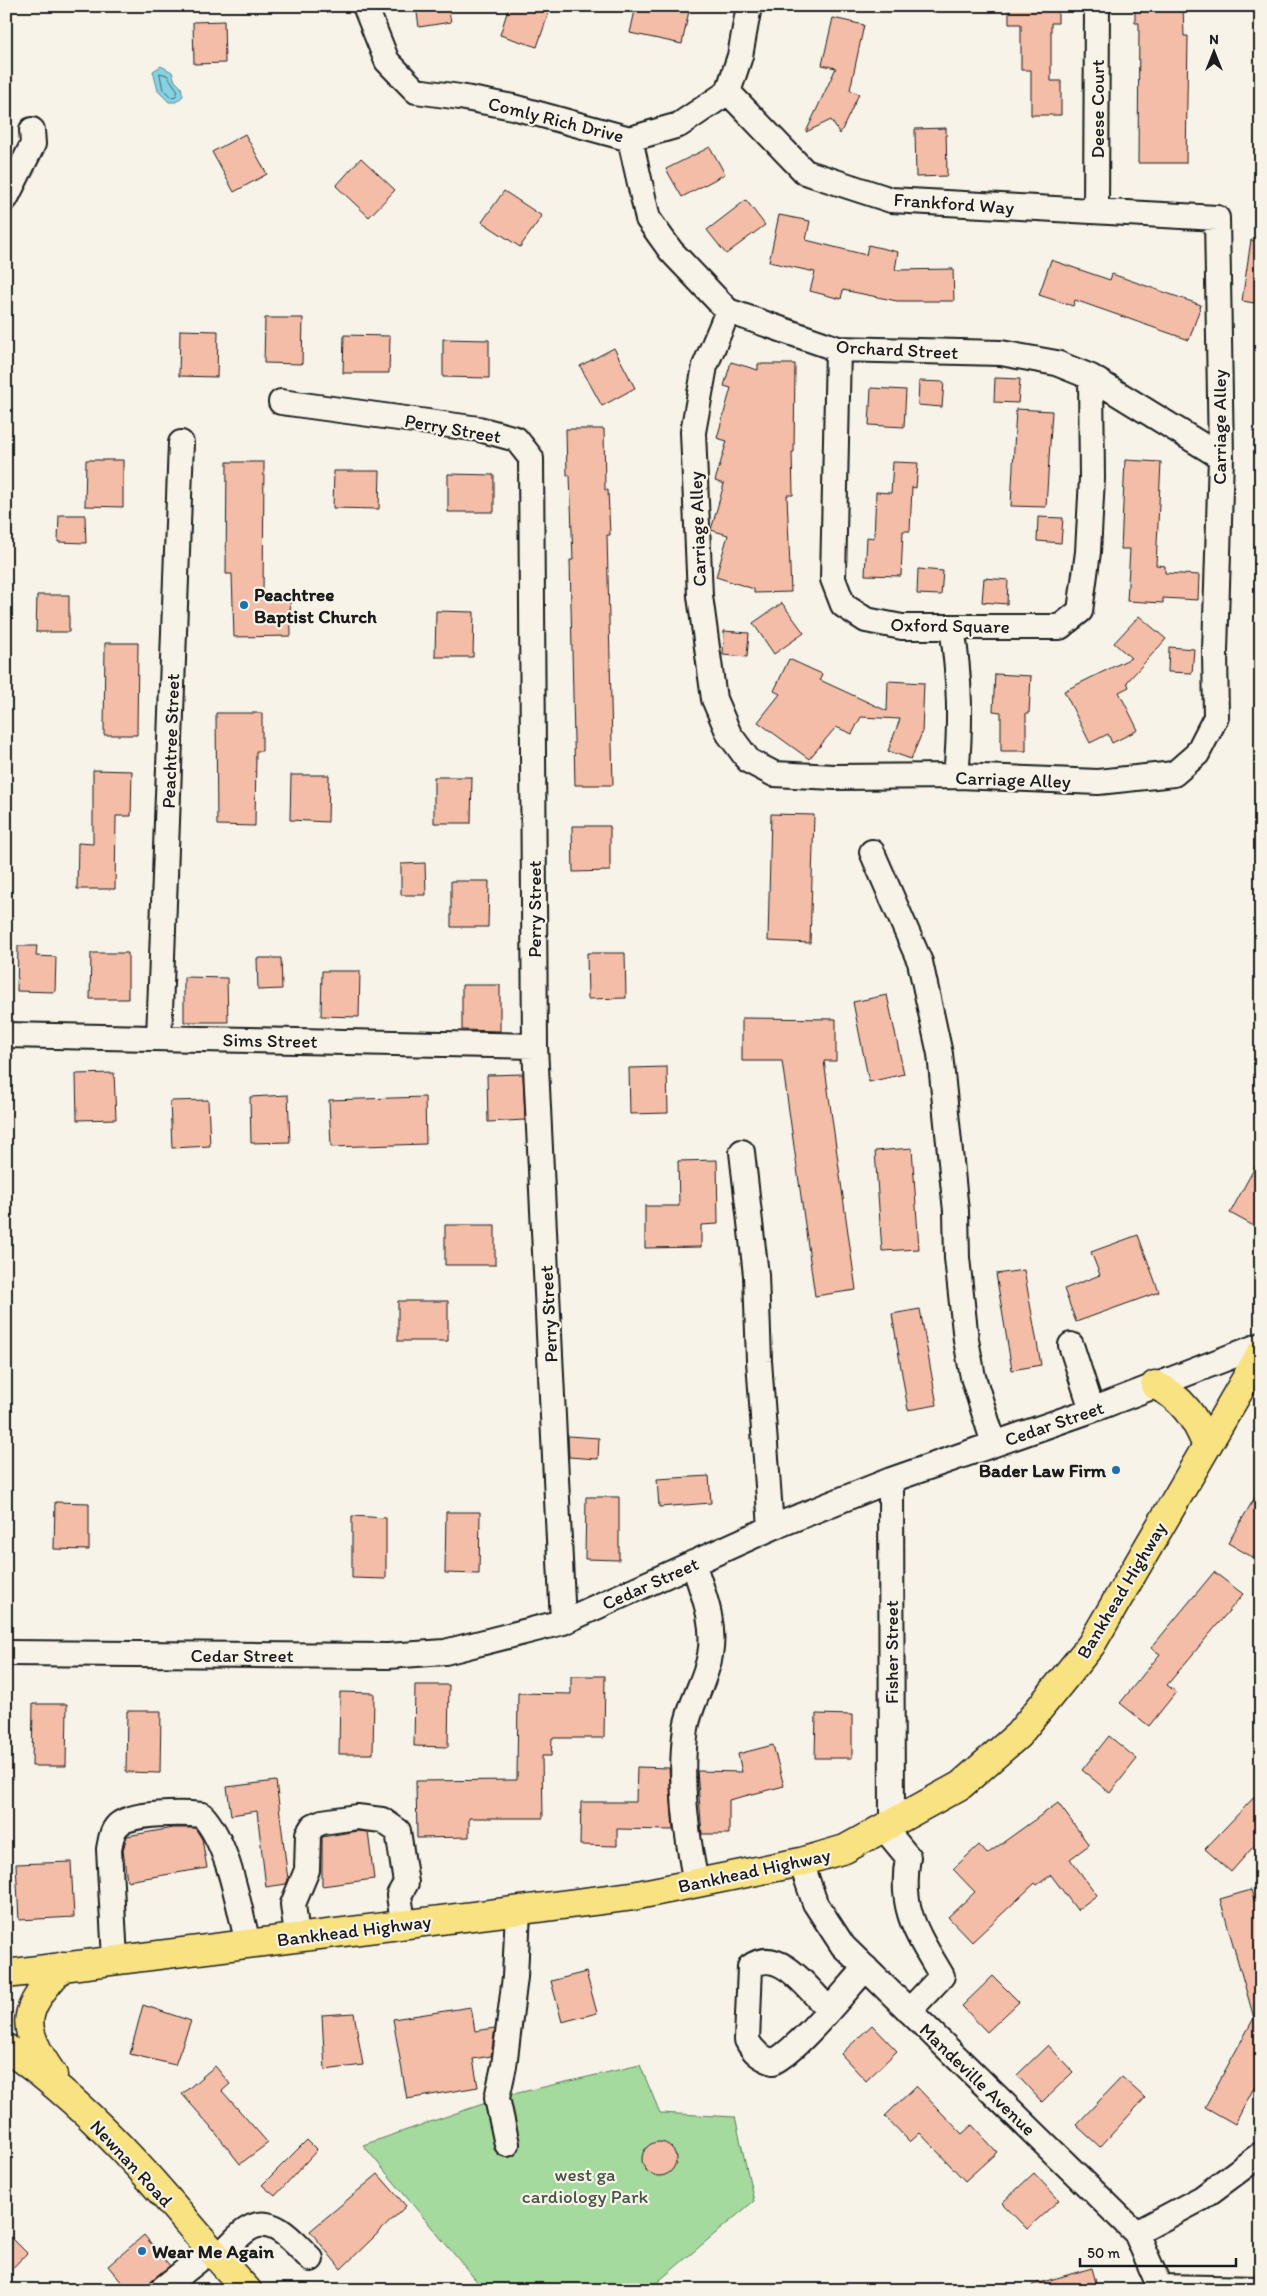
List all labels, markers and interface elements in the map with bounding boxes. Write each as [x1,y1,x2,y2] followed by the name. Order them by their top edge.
[1190,28,1240,78] north arrow
[1209,31,1219,48] text: N
[1086,59,1109,159] street label: Deese Court
[486,92,626,147] street label: Comly Rich Drive
[893,188,1015,219] street label: Frankford Way
[835,335,959,364] street label: Orchard Street
[1208,369,1231,485] street label: Carriage Alley
[403,409,503,448] street label: Perry Street
[684,471,711,587] street label: Carriage Alley
[254,583,377,628] place label: Peachtree Baptist Church
[238,599,250,611] marker: Peachtree Baptist Church
[890,613,1010,638] street label: Oxford Square
[157,673,184,809] street label: Peachtree Street
[955,766,1071,793] street label: Carriage Alley
[523,860,546,958] street label: Perry Street
[222,1028,318,1053] street label: Sims Street
[534,1265,563,1363] street label: Perry Street
[1002,1396,1107,1451] street label: Cedar Street
[979,1459,1107,1482] place label: Bader Law Firm
[1110,1464,1122,1476] marker: Bader Law Firm
[1072,1518,1171,1663] street label: Bankhead Highway
[598,1552,702,1615] street label: Cedar Street
[880,1600,903,1704] street label: Fisher Street
[190,1644,294,1667] street label: Cedar Street
[676,1843,833,1898] street label: Bankhead Highway
[276,1910,433,1951] street label: Bankhead Highway
[915,2018,1041,2141] street label: Mandeville Avenue
[85,2115,178,2212] street label: Newnan Road
[522,2163,648,2208] park label: west ga cardiology Park
[1080,2236,1236,2268] scale bar
[152,2240,274,2263] place label: Wear Me Again
[1087,2244,1120,2262] text: 50 m
[136,2245,148,2257] marker: Wear Me Again

